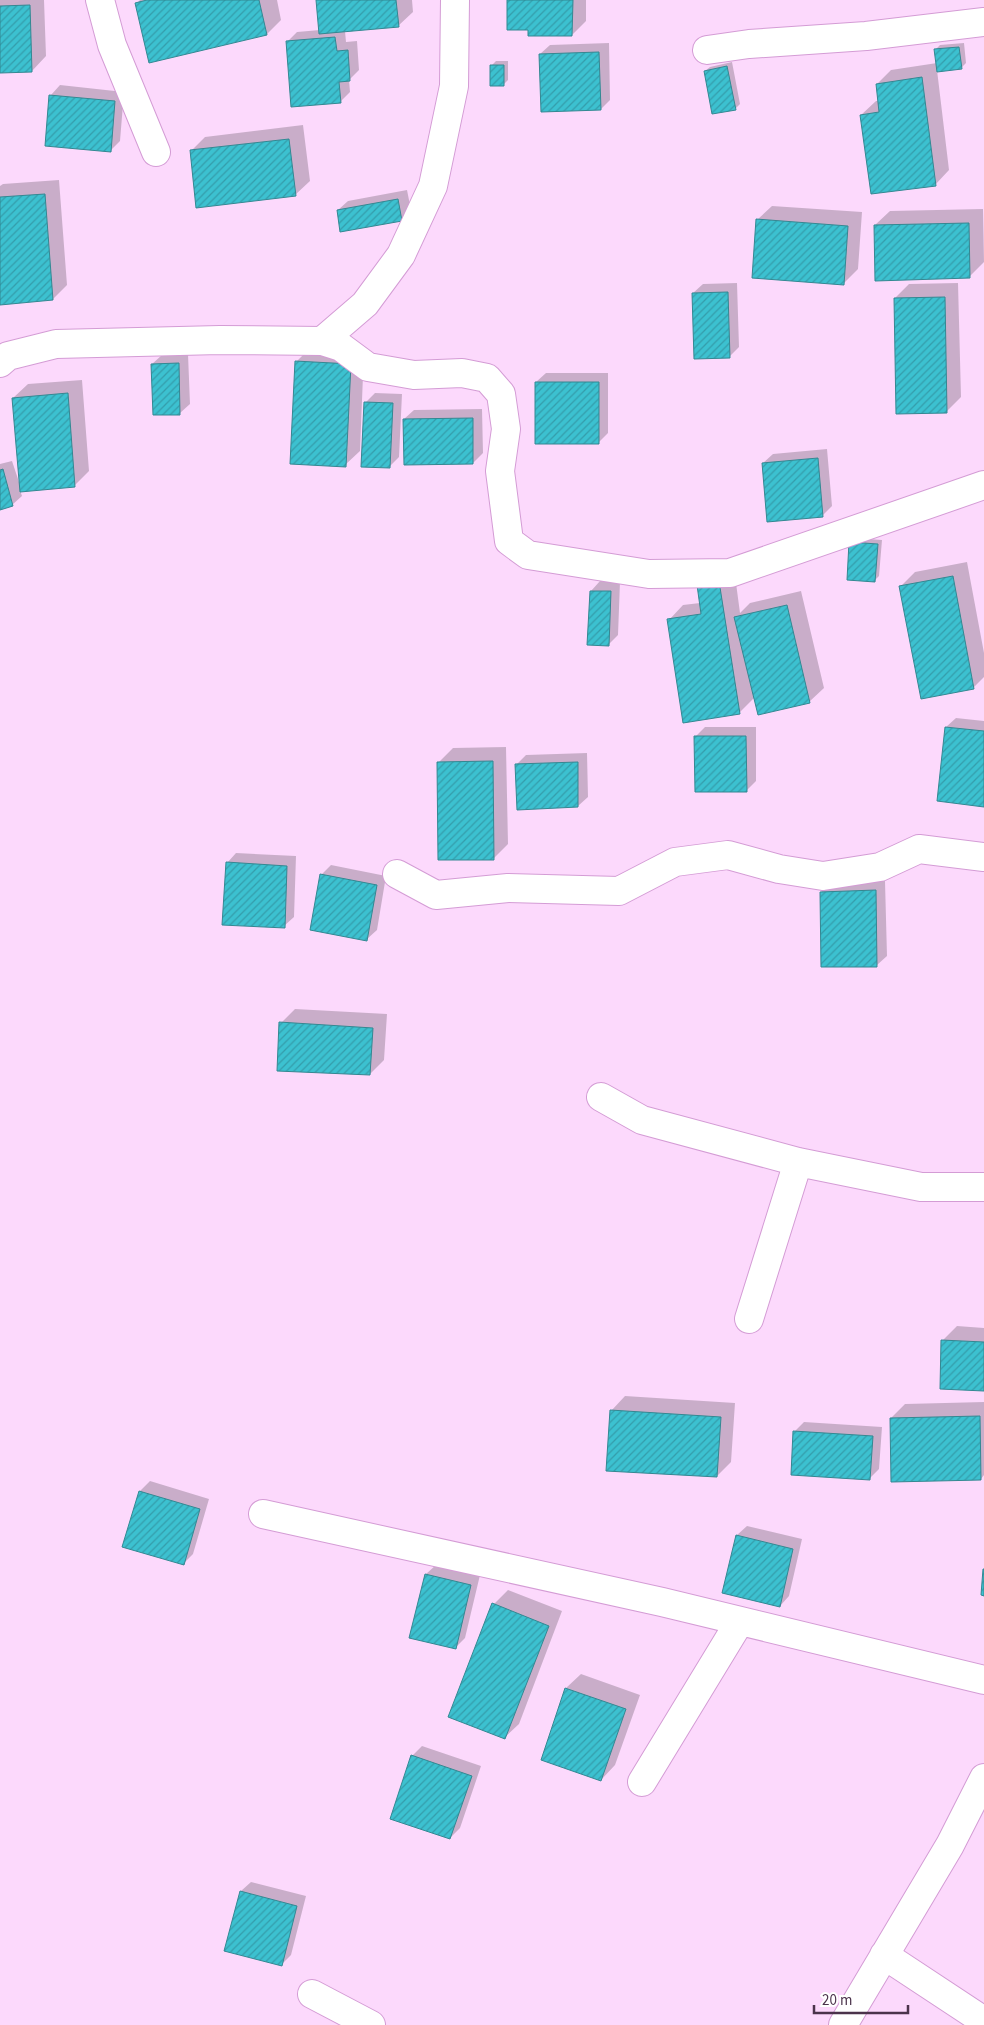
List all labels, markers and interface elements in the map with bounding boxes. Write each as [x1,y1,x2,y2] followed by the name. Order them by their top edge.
[814,1982,908,2014] scale bar
[822,1990,852,2011] text: 20 m

